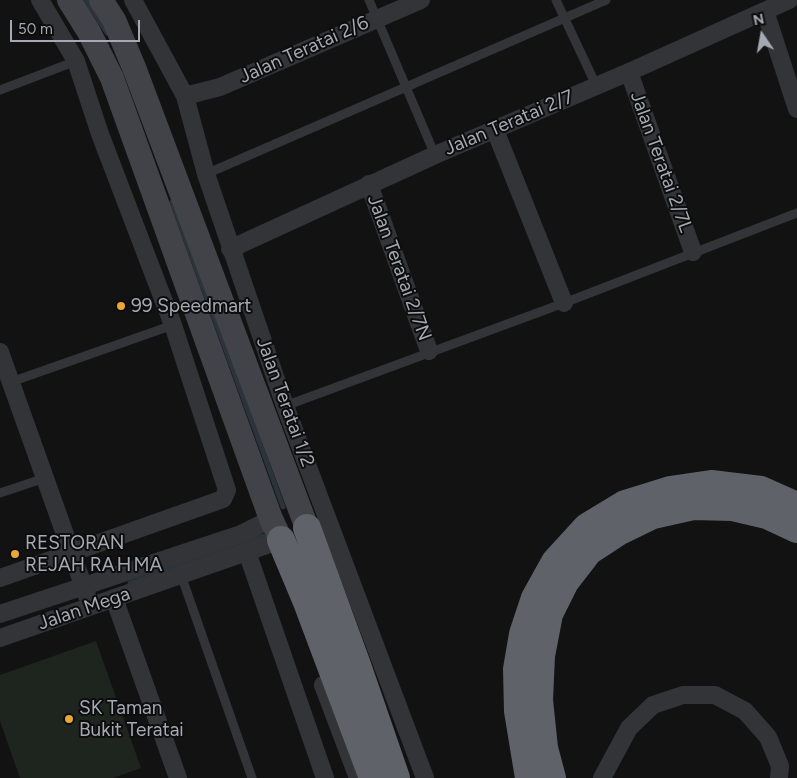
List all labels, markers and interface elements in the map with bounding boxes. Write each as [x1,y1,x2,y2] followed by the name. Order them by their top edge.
[12,10,142,42] scale bar
[737,10,787,60] north arrow
[752,10,766,29] text: N
[236,11,372,89] street label: Jalan Teratai 2/6
[18,20,53,38] text: 50 m
[441,85,577,161] street label: Jalan Teratai 2/7
[625,88,697,236] street label: Jalan Teratai 2/7L
[362,192,436,344] street label: Jalan Teratai 2/7N
[131,295,251,317] place label: 99 Speedmart
[115,300,127,312] marker: 99 Speedmart
[251,334,319,470] street label: Jalan Teratai 1/2
[25,532,162,576] place label: RESTORAN REJAH RAＨMA
[9,548,21,560] marker: RESTORAN REJAH RAＨMA
[35,583,133,635] street label: Jalan Mega
[79,697,184,741] place label: SK Taman Bukit Teratai
[63,713,75,725] marker: SK Taman Bukit Teratai

